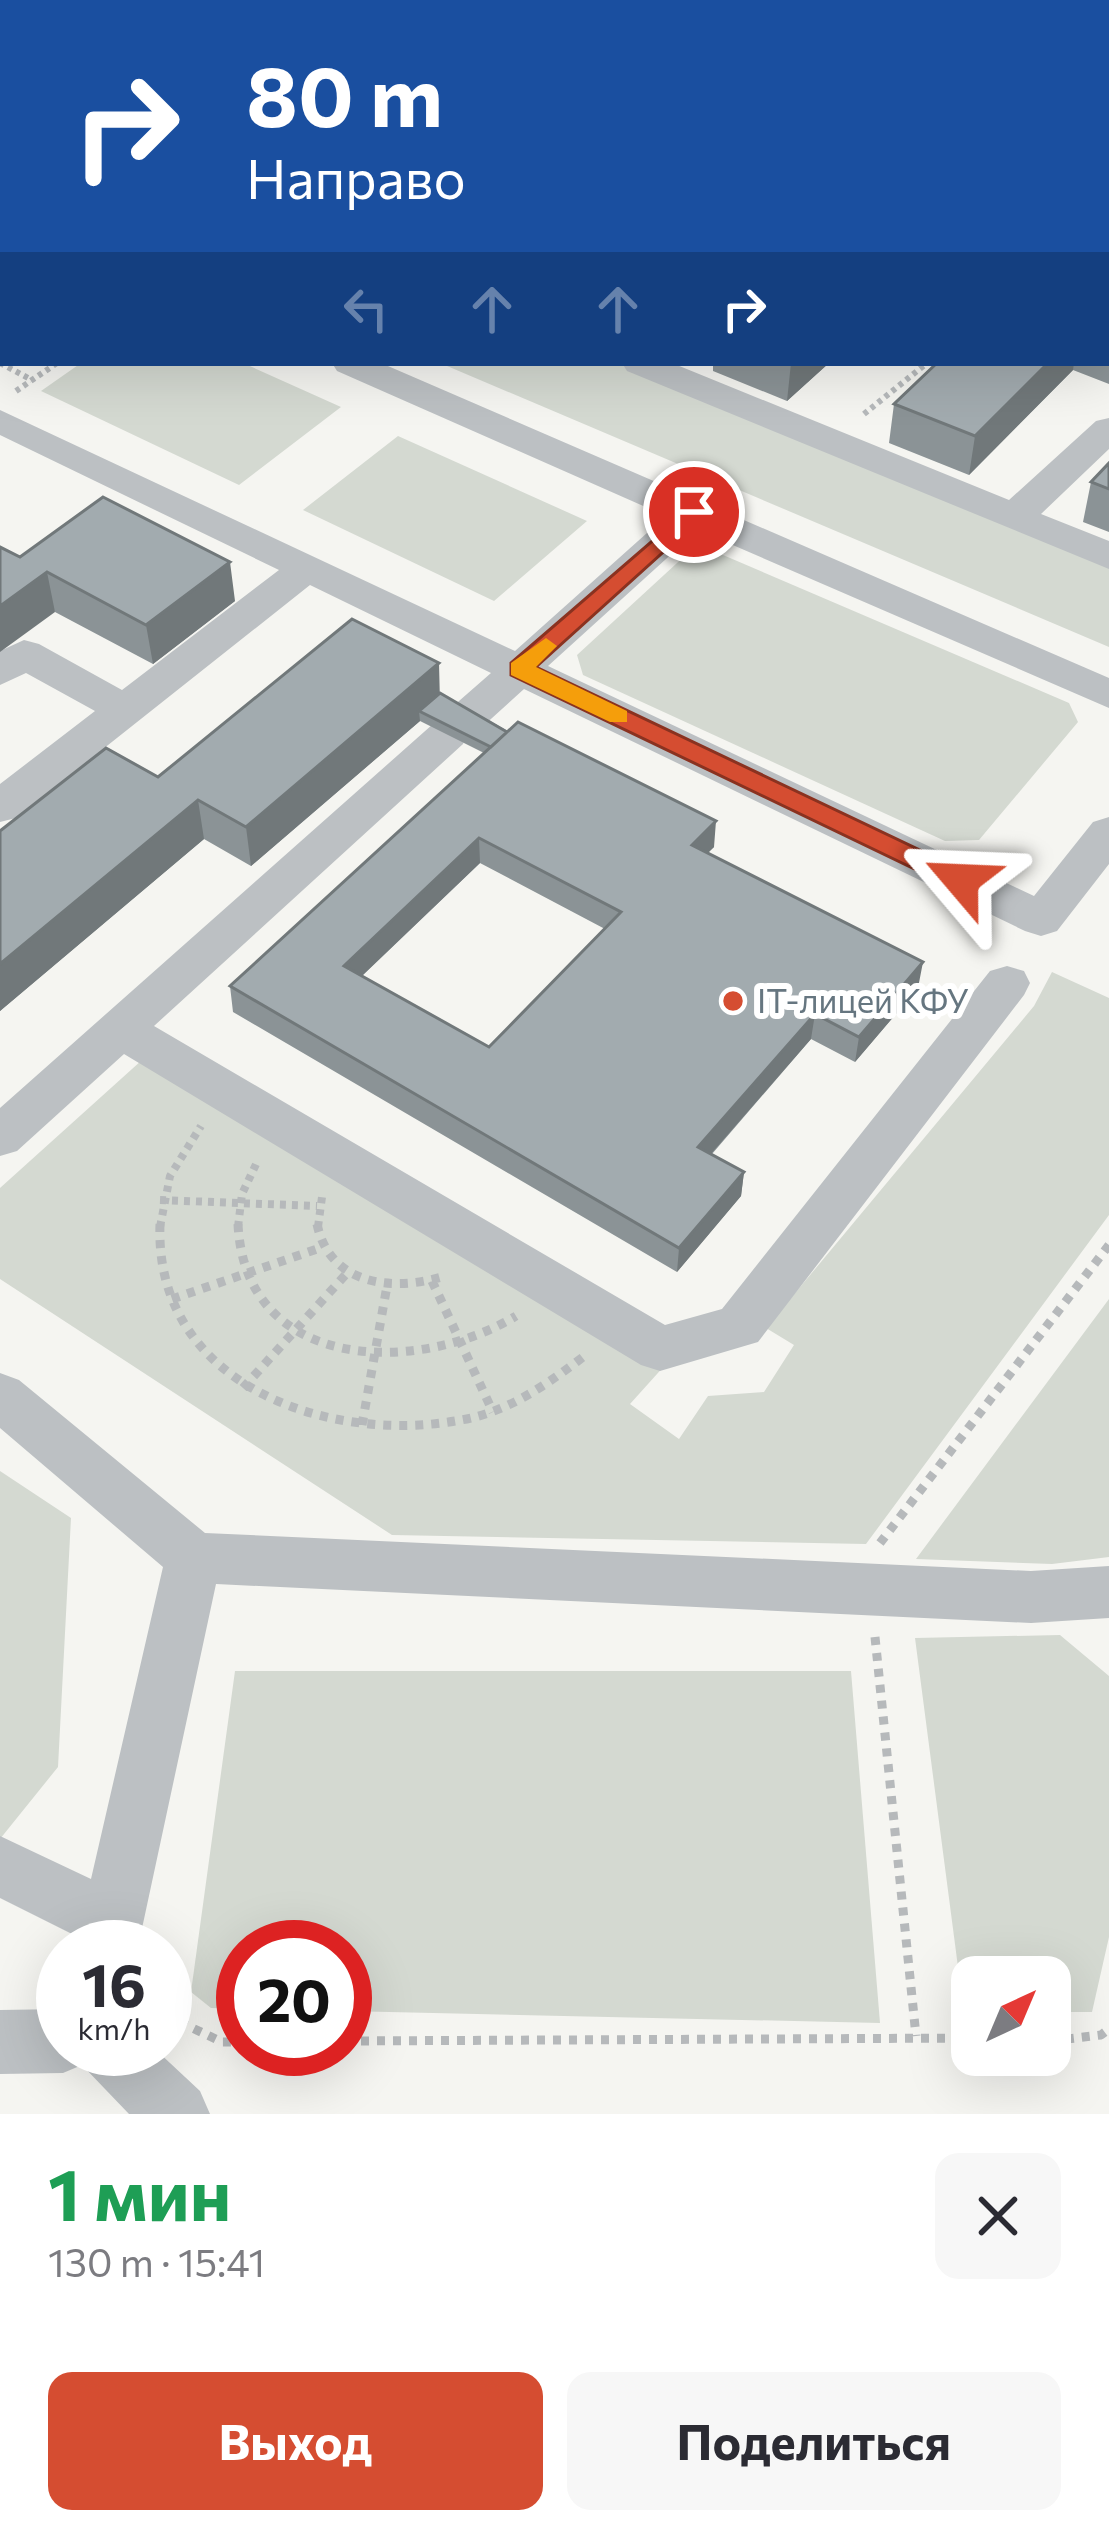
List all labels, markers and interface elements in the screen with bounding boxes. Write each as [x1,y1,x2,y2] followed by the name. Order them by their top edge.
[246,42,443,144] text: 80 m
[48,48,204,204] icon: right
[246,144,466,210] text: Направо
[333,276,399,342] icon: left
[459,276,525,342] icon: ahead
[585,276,651,342] icon: ahead
[711,276,777,342] icon: right
[643,461,745,563] pin
[661,479,727,545] icon: arrive
[898,817,1024,943] position arrow
[757,979,969,1020] place label: IT-лицей КФУ
[720,988,746,1014] marker: IT-лицей КФУ
[216,1920,372,2076] speed limit sign: 20
[82,1946,146,2019] text: 16
[951,1956,1071,2076] north arrow
[951,1956,1071,2076] map controls
[78,2009,150,2046] text: km/h
[48,2148,231,2236] text: 1 мин
[935,2153,1061,2279] button: close
[48,2237,265,2285] text: 130 m · 15:41
[48,2372,543,2510] button: Выход
[567,2372,1061,2510] button: Поделиться

